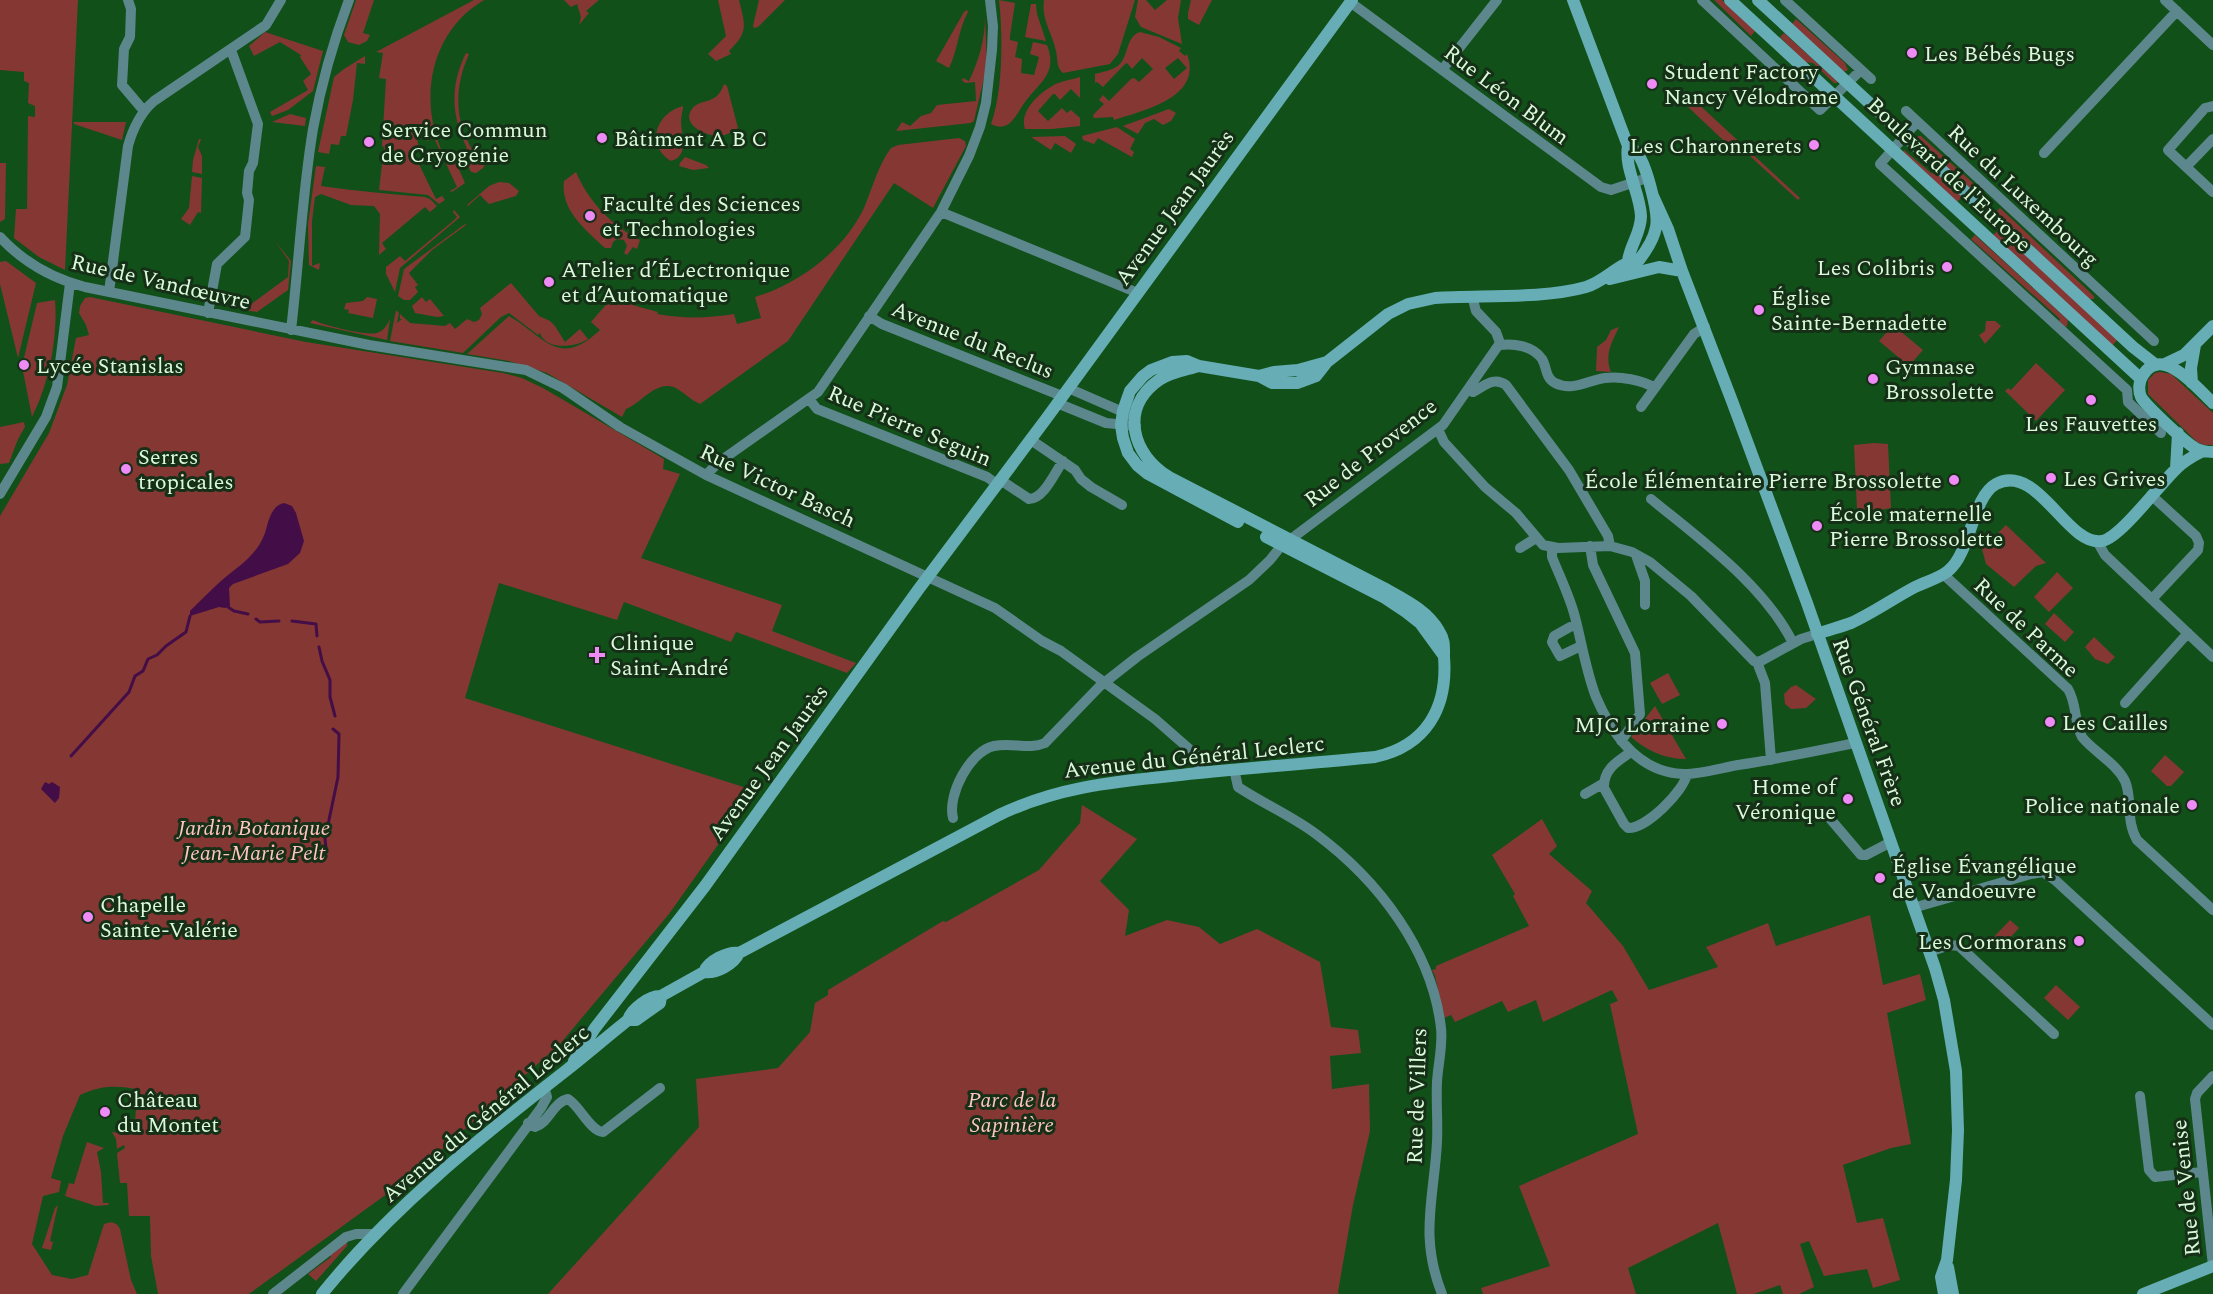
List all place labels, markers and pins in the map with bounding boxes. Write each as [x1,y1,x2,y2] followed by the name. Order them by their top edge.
[1924,38,2075,71] place label: Les Bébés Bugs
[1905,46,1919,60] marker: Les Bébés Bugs
[1664,56,1838,114] place label: Student Factory Nancy Vélodrome
[1645,77,1659,91] marker: Student Factory Nancy Vélodrome
[381,114,547,172] place label: Service Commun de Cryogénie
[614,123,768,156] place label: Bâtiment A B C
[1629,130,1802,163] place label: Les Charonnerets
[595,131,609,145] marker: Bâtiment A B C
[362,135,376,149] marker: Service Commun de Cryogénie
[1807,138,1821,152] marker: Les Charonnerets
[602,188,801,246] place label: Faculté des Sciences et Technologies
[583,209,597,223] marker: Faculté des Sciences et Technologies
[1817,252,1935,285] place label: Les Colibris
[561,254,790,312] place label: ATelier d’ÉLectronique et d’Automatique
[1940,260,1954,274] marker: Les Colibris
[542,275,556,289] marker: ATelier d’ÉLectronique et d’Automatique
[1771,282,1947,340] place label: Église Sainte-Bernadette
[1752,303,1766,317] marker: Église Sainte-Bernadette
[36,350,184,383] place label: Lycée Stanislas
[1885,351,1994,409] place label: Gymnase Brossolette
[17,358,31,372] marker: Lycée Stanislas
[1866,372,1880,386] marker: Gymnase Brossolette
[2084,393,2098,407] marker: Les Fauvettes
[2025,408,2157,441] place label: Les Fauvettes
[138,441,234,499] place label: Serres tropicales
[119,462,133,476] marker: Serres tropicales
[2063,463,2166,496] place label: Les Grives
[1584,465,1942,498] place label: École Élémentaire Pierre Brossolette
[2044,471,2058,485] marker: Les Grives
[1947,473,1961,487] marker: École Élémentaire Pierre Brossolette
[1829,498,2003,556] place label: École maternelle Pierre Brossolette
[1810,519,1824,533] marker: École maternelle Pierre Brossolette
[610,627,729,685] place label: Clinique Saint-André
[588,646,606,664] marker: Clinique Saint-André
[2062,707,2168,740] place label: Les Cailles
[1574,709,1710,742] place label: MJC Lorraine
[2043,715,2057,729] marker: Les Cailles
[1715,717,1729,731] marker: MJC Lorraine
[1735,771,1837,829] place label: Home of Véronique
[2024,790,2180,823] place label: Police nationale
[1841,792,1855,806] marker: Home of Véronique
[2185,798,2199,812] marker: Police nationale
[1892,850,2077,908] place label: Église Évangélique de Vandoeuvre
[1873,871,1887,885] marker: Église Évangélique de Vandoeuvre
[100,889,238,947] place label: Chapelle Sainte-Valérie
[81,910,95,924] marker: Chapelle Sainte-Valérie
[1918,926,2067,959] place label: Les Cormorans
[2072,934,2086,948] marker: Les Cormorans
[117,1084,219,1142] place label: Château du Montet
[98,1105,112,1119] marker: Château du Montet

